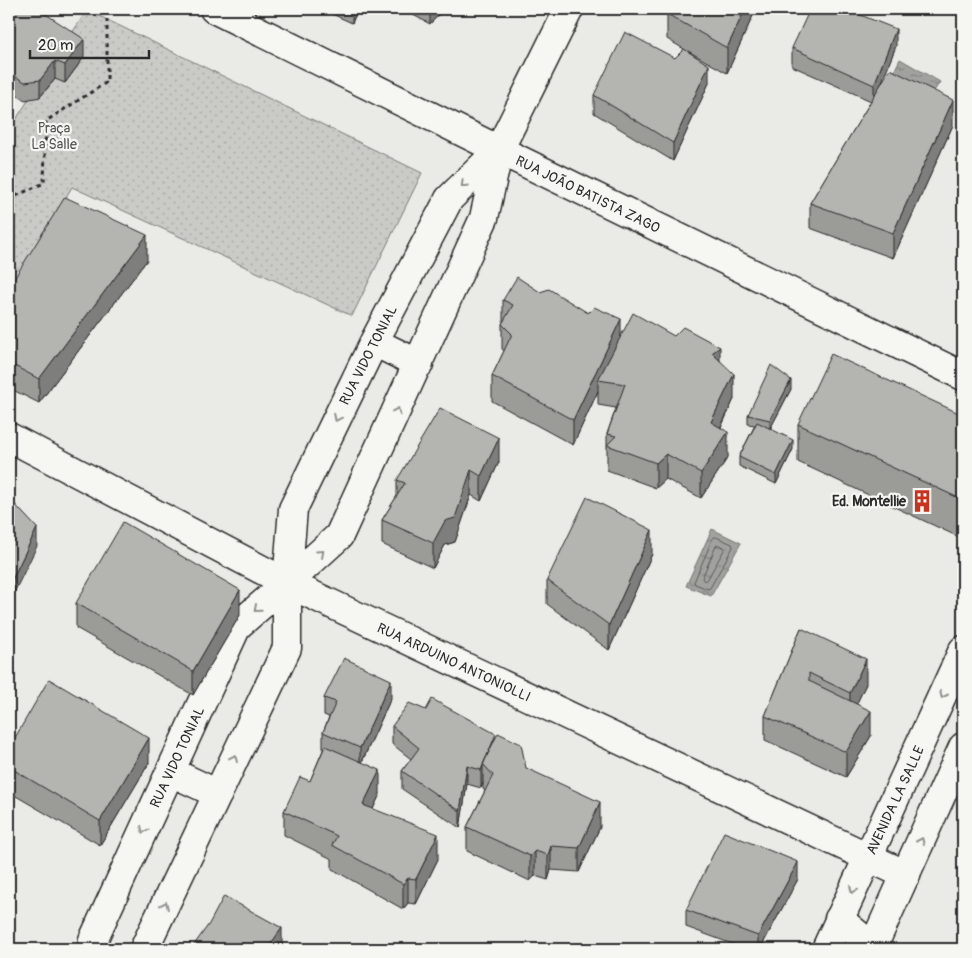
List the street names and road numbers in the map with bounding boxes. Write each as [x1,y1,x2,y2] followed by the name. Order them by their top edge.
[513,152,663,237] street label: RUA JOÃO BATISTA ZAGO
[336,302,401,408] street label: RUA VIDO TONIAL
[374,619,533,706] street label: RUA ARDUINO ANTONIOLLI
[147,704,208,810] street label: RUA VIDO TONIAL
[863,743,928,857] street label: AVENIDA LA SALLE

